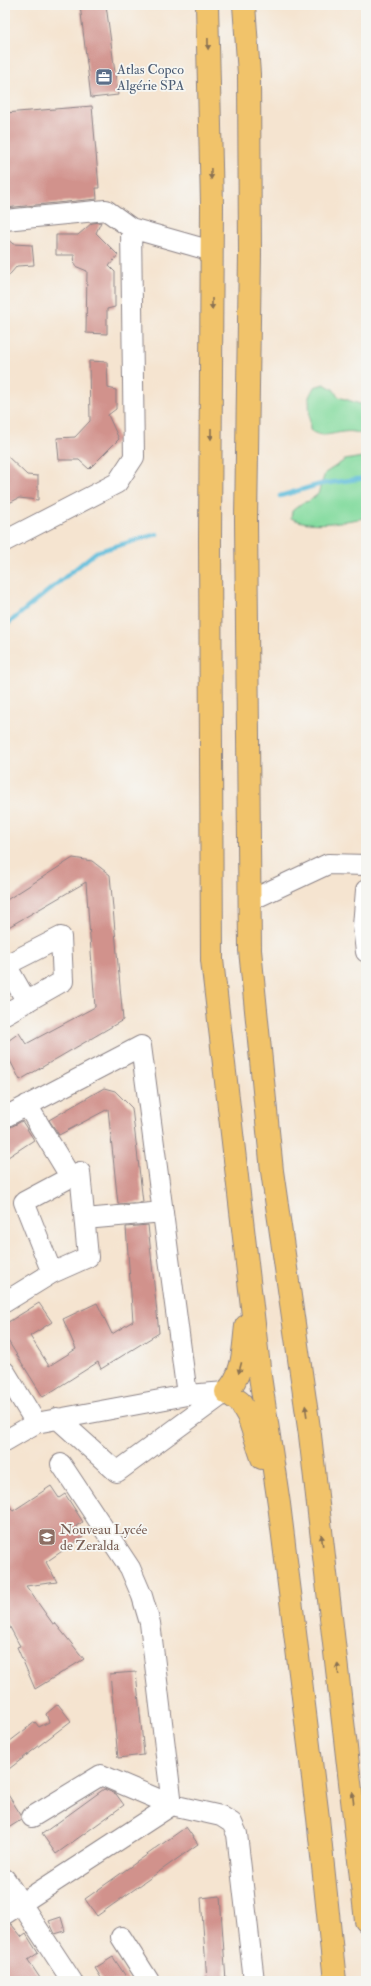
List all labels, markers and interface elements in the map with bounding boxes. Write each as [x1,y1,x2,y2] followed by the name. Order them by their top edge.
[205,38,211,51] one-way arrow
[116,61,184,94] place label: Atlas Copco Algérie SPA
[94,67,114,87] office icon: Atlas Copco Algérie SPA
[208,168,214,181] one-way arrow
[208,298,215,310] one-way arrow
[208,428,214,441] one-way arrow
[237,1362,243,1374] one-way arrow
[303,1405,309,1417] one-way arrow
[60,1521,148,1554] place label: Nouveau Lycée de Zeralda
[37,1527,57,1547] school or university icon: Nouveau Lycée de Zeralda
[319,1534,325,1546] one-way arrow
[334,1663,341,1675] one-way arrow
[350,1792,356,1804] one-way arrow

